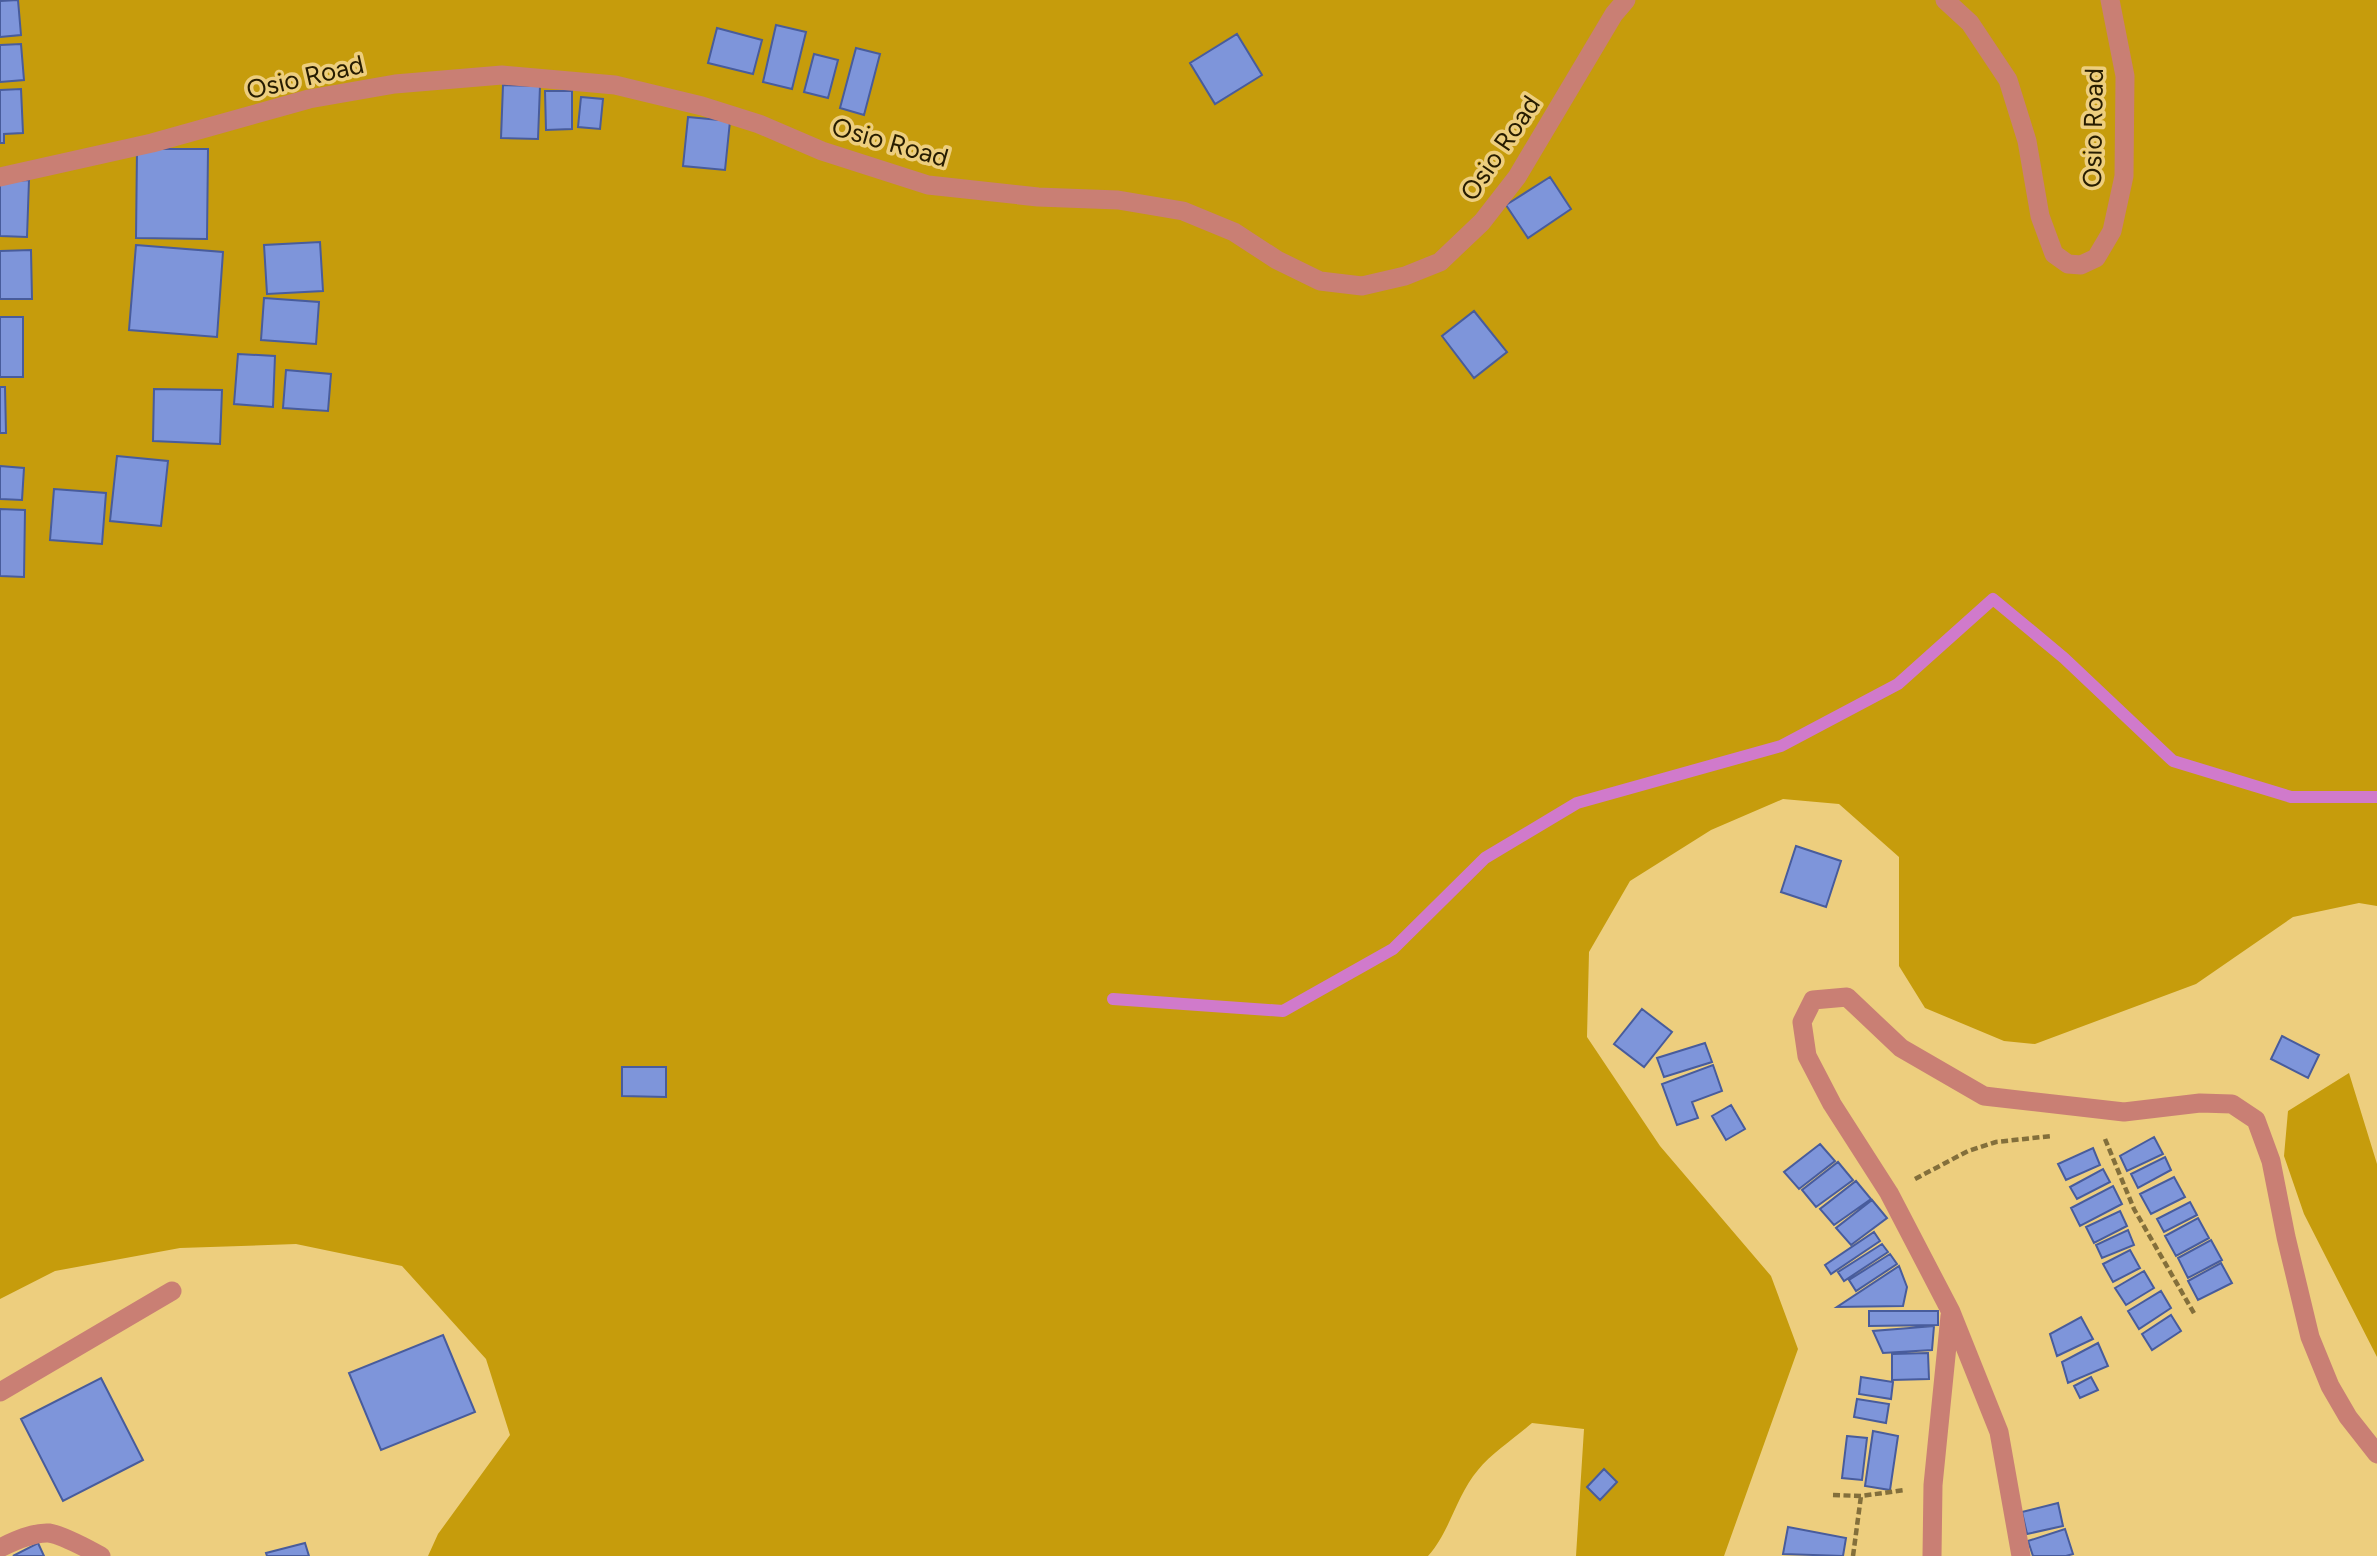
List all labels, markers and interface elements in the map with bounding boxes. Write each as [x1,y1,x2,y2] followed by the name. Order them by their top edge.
[243,48,367,106] street label: Osio Road
[2076,68,2110,188] street label: Osio Road
[1453,89,1547,207] street label: Osio Road
[828,110,952,174] street label: Osio Road

